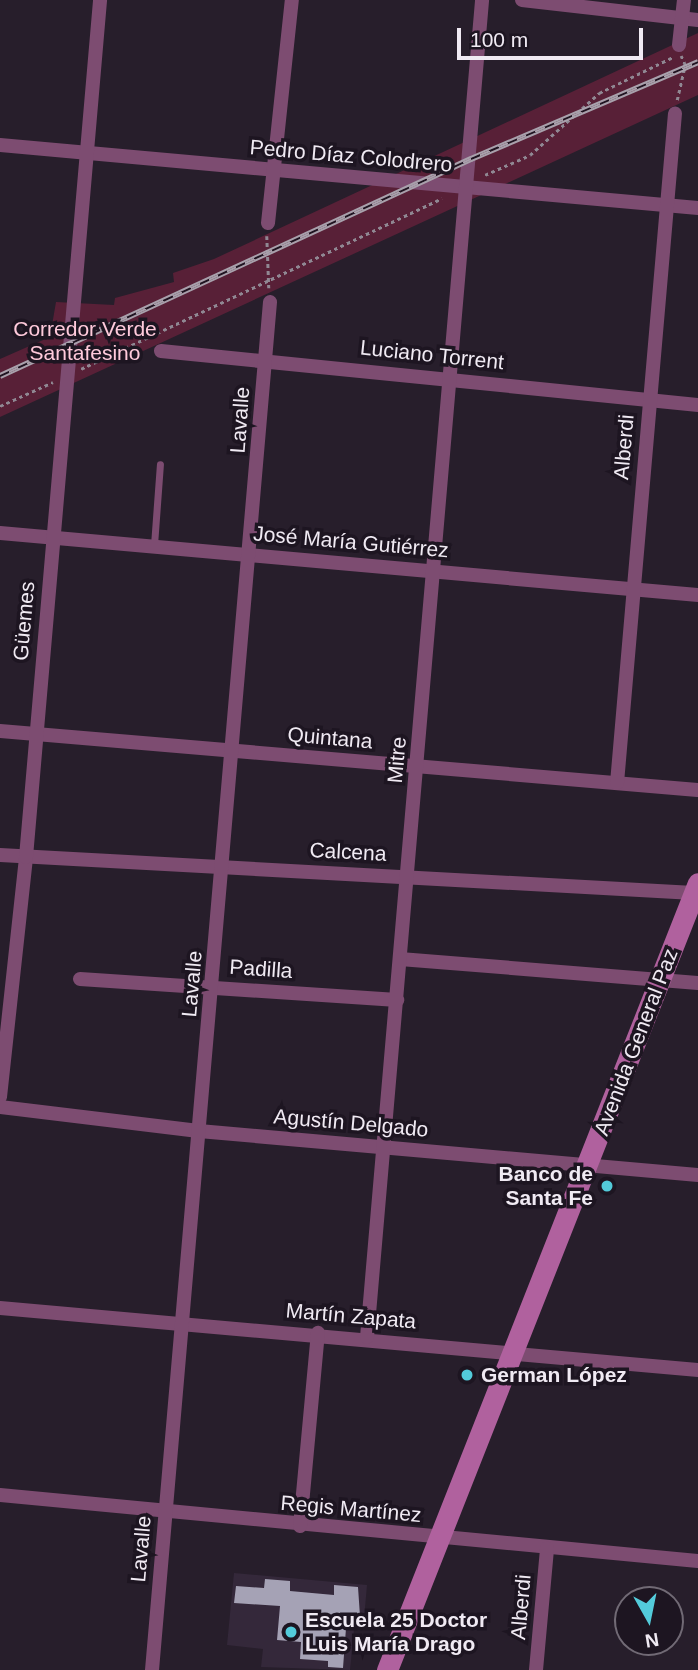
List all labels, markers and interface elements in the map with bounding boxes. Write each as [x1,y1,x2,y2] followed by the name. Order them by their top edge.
[460,14,646,58] scale bar
[470,28,528,51] text: 100 m
[249,135,453,177] street label: Pedro Díaz Colodrero
[13,316,157,366] park label: Corredor Verde Santafesino
[359,335,505,375] street label: Luciano Torrent
[225,386,255,454] street label: Lavalle
[609,413,639,481] street label: Alberdi
[252,521,450,563] street label: José María Gutiérrez
[8,580,40,662] street label: Güemes
[286,722,374,754] street label: Quintana
[382,736,412,784] street label: Mitre
[309,837,387,867] street label: Calcena
[589,945,683,1139] street label: Avenida General Paz
[177,950,207,1018] street label: Lavalle
[229,954,293,984] street label: Padilla
[273,1104,429,1142] street label: Agustín Delgado
[498,1161,593,1211] place label: Banco de Santa Fe
[599,1178,615,1194] marker: Banco de Santa Fe
[285,1298,417,1334] street label: Martín Zapata
[481,1362,627,1388] place label: German López
[459,1367,475,1383] marker: German López
[280,1490,422,1528] street label: Regis Martínez
[126,1515,156,1583] street label: Lavalle
[506,1573,536,1641] street label: Alberdi
[614,1586,684,1656] north arrow
[305,1607,487,1657] place label: Escuela 25 Doctor Luis María Drago
[283,1624,299,1640] marker: Escuela 25 Doctor Luis María Drago
[644,1629,660,1652] text: N

